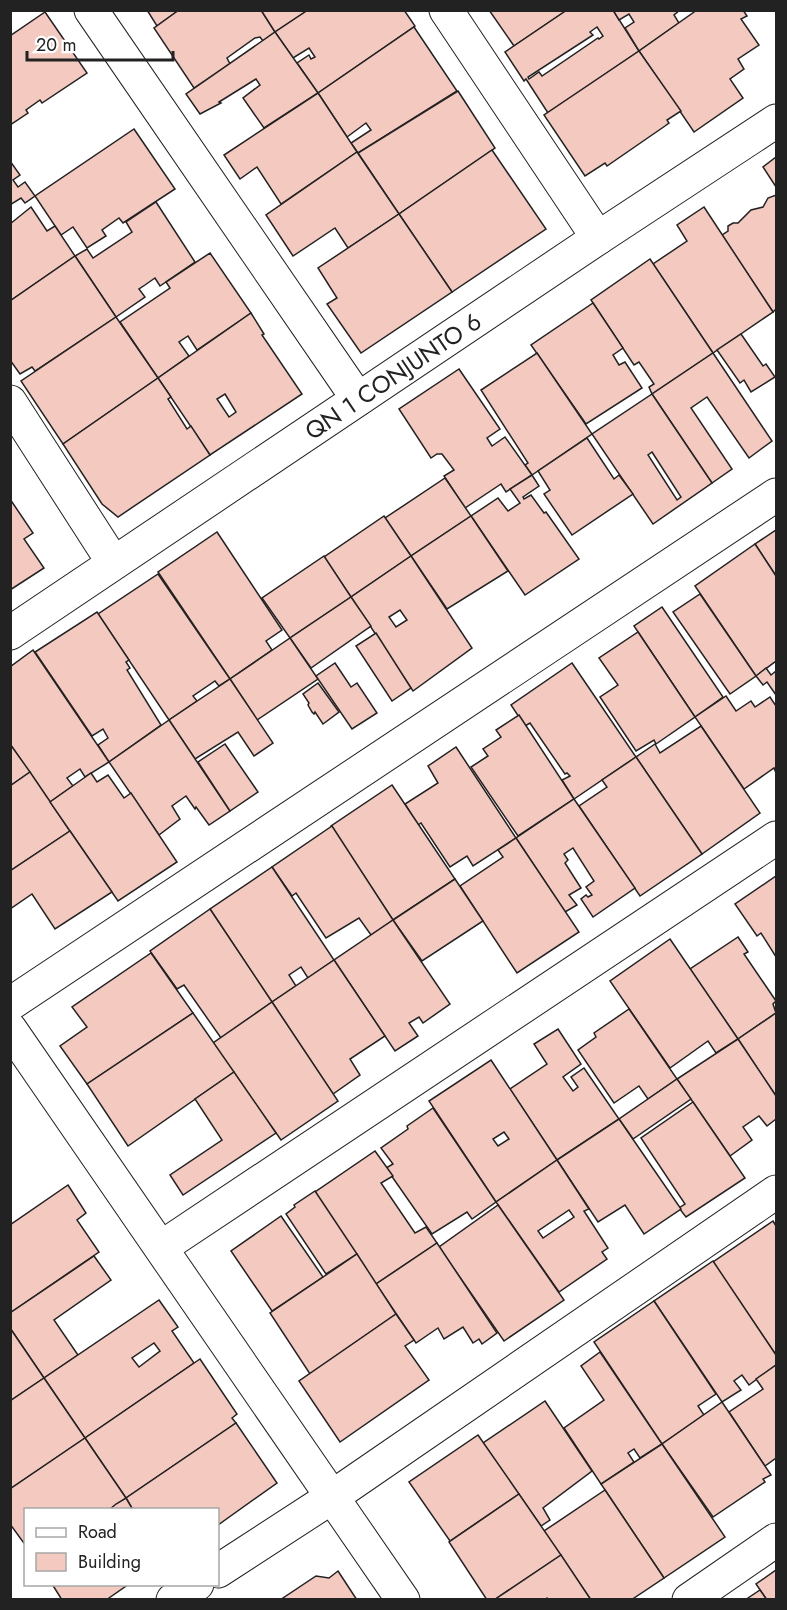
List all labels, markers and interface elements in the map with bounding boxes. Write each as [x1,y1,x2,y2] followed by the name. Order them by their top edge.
[27,24,172,62] scale bar
[36,32,76,58] text: 20 m
[298,304,488,448] street label: QN 1 CONJUNTO 6
[24,1508,219,1586] legend
[78,1519,117,1545] text: Road
[78,1549,141,1575] text: Building

